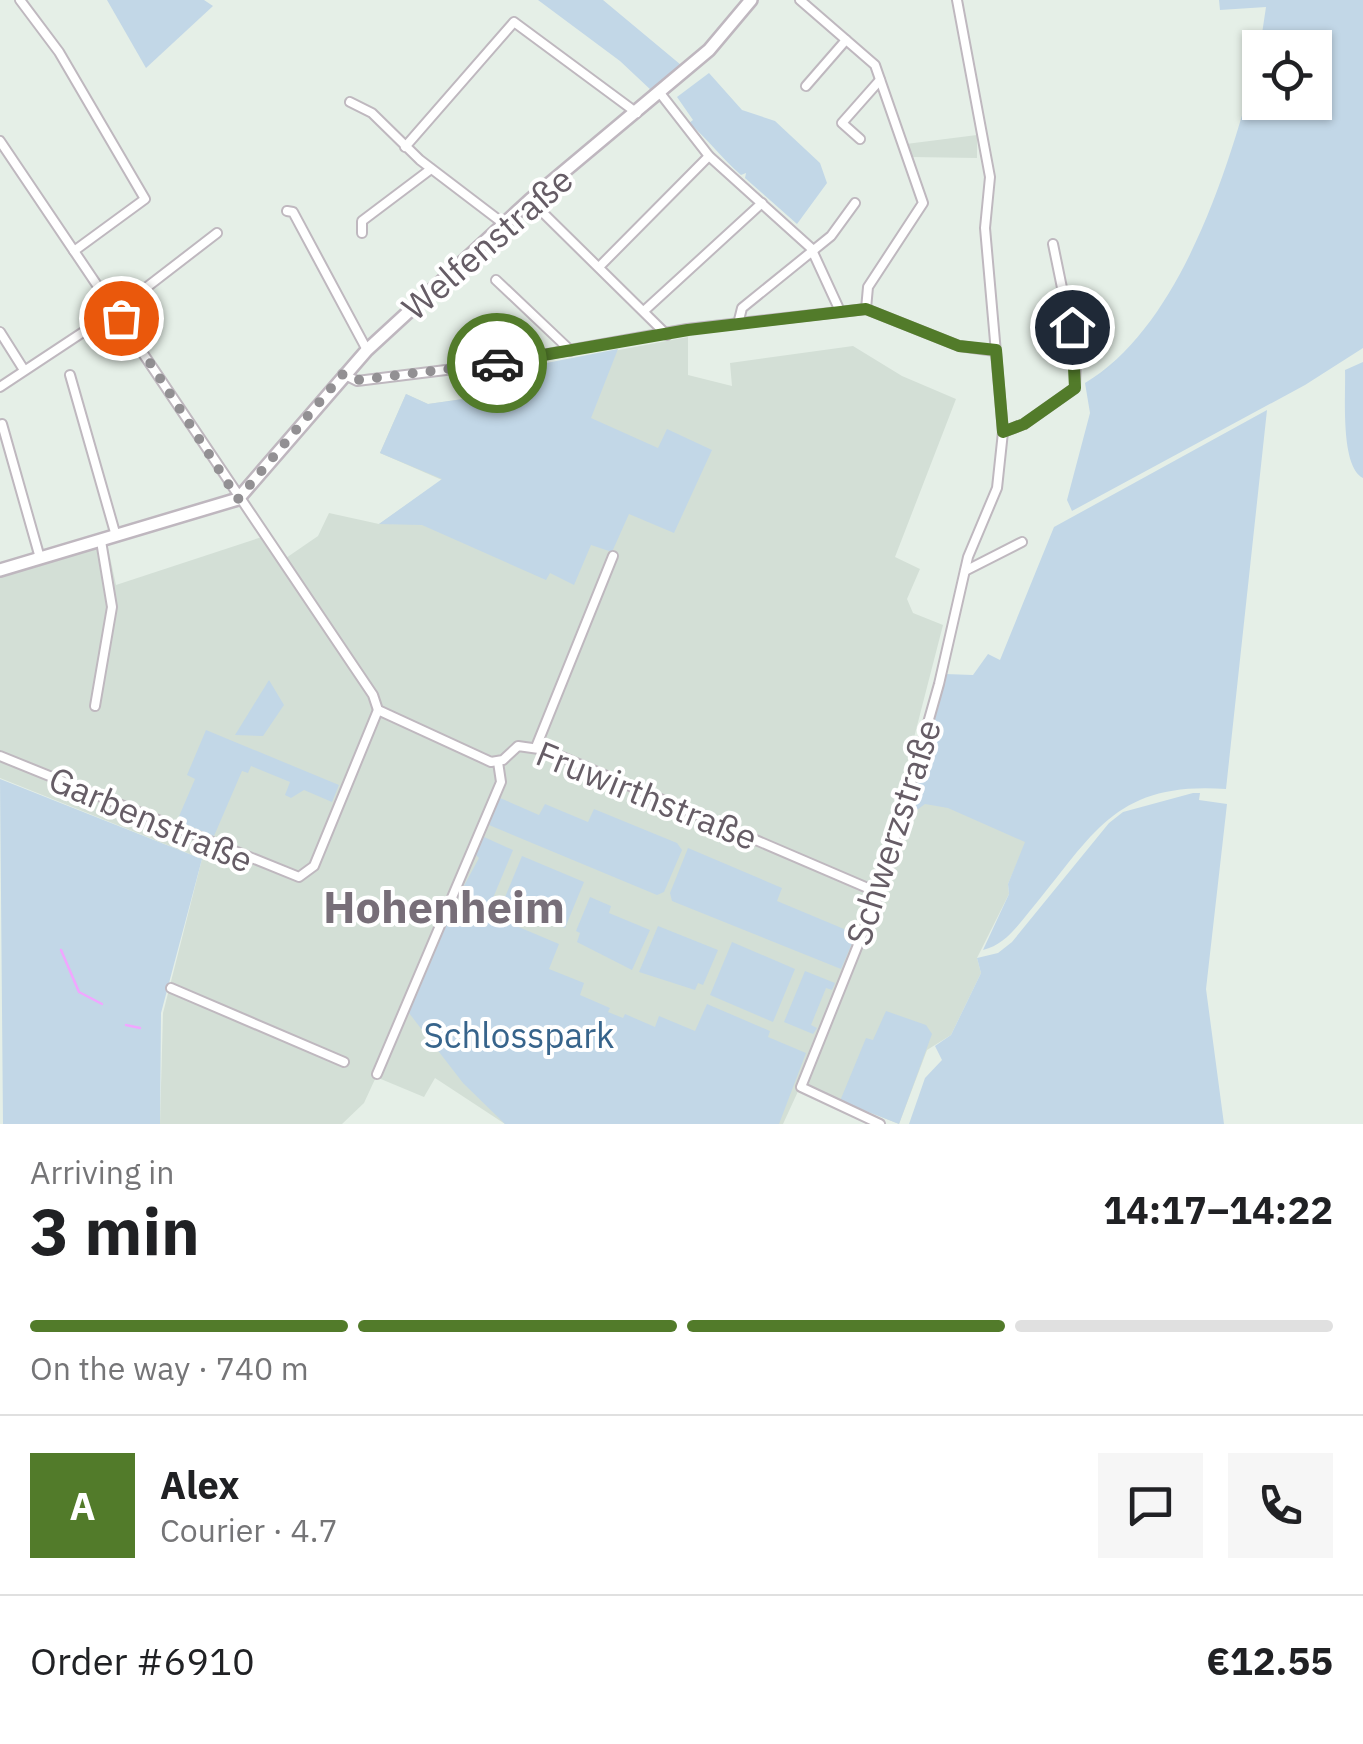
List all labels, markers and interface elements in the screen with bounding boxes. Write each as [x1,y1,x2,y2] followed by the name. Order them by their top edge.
[1242,30,1332,120] map controls
[1242,30,1332,120] button: locate
[392,156,582,330] street label: Welfenstraße
[79,276,164,361] pin
[1030,285,1115,370] pin
[94,291,149,346] icon: bag
[1045,300,1100,355] icon: home
[447,313,547,413] courier
[470,336,525,391] icon: car
[835,713,951,951] street label: Schwerzstraße
[530,730,764,860] street label: Fruwirthstraße
[42,755,260,883] street label: Garbenstraße
[323,877,565,935] district label: Hohenheim
[423,1012,615,1058] park label: Schlosspark
[30,1151,175,1193] text: Arriving in
[1103,1185,1333,1234] text: 14:17–14:22
[30,1188,200,1273] text: 3 min
[30,1347,309,1389] text: On the way · 740 m
[1098,1453,1203,1558] button: chat
[1228,1453,1333,1558] button: phone
[160,1460,240,1509] text: Alex
[69,1481,96,1530] text: A
[160,1509,338,1551] text: Courier · 4.7
[30,1636,255,1685] text: Order #6910
[1206,1636,1333,1685] text: €12.55

